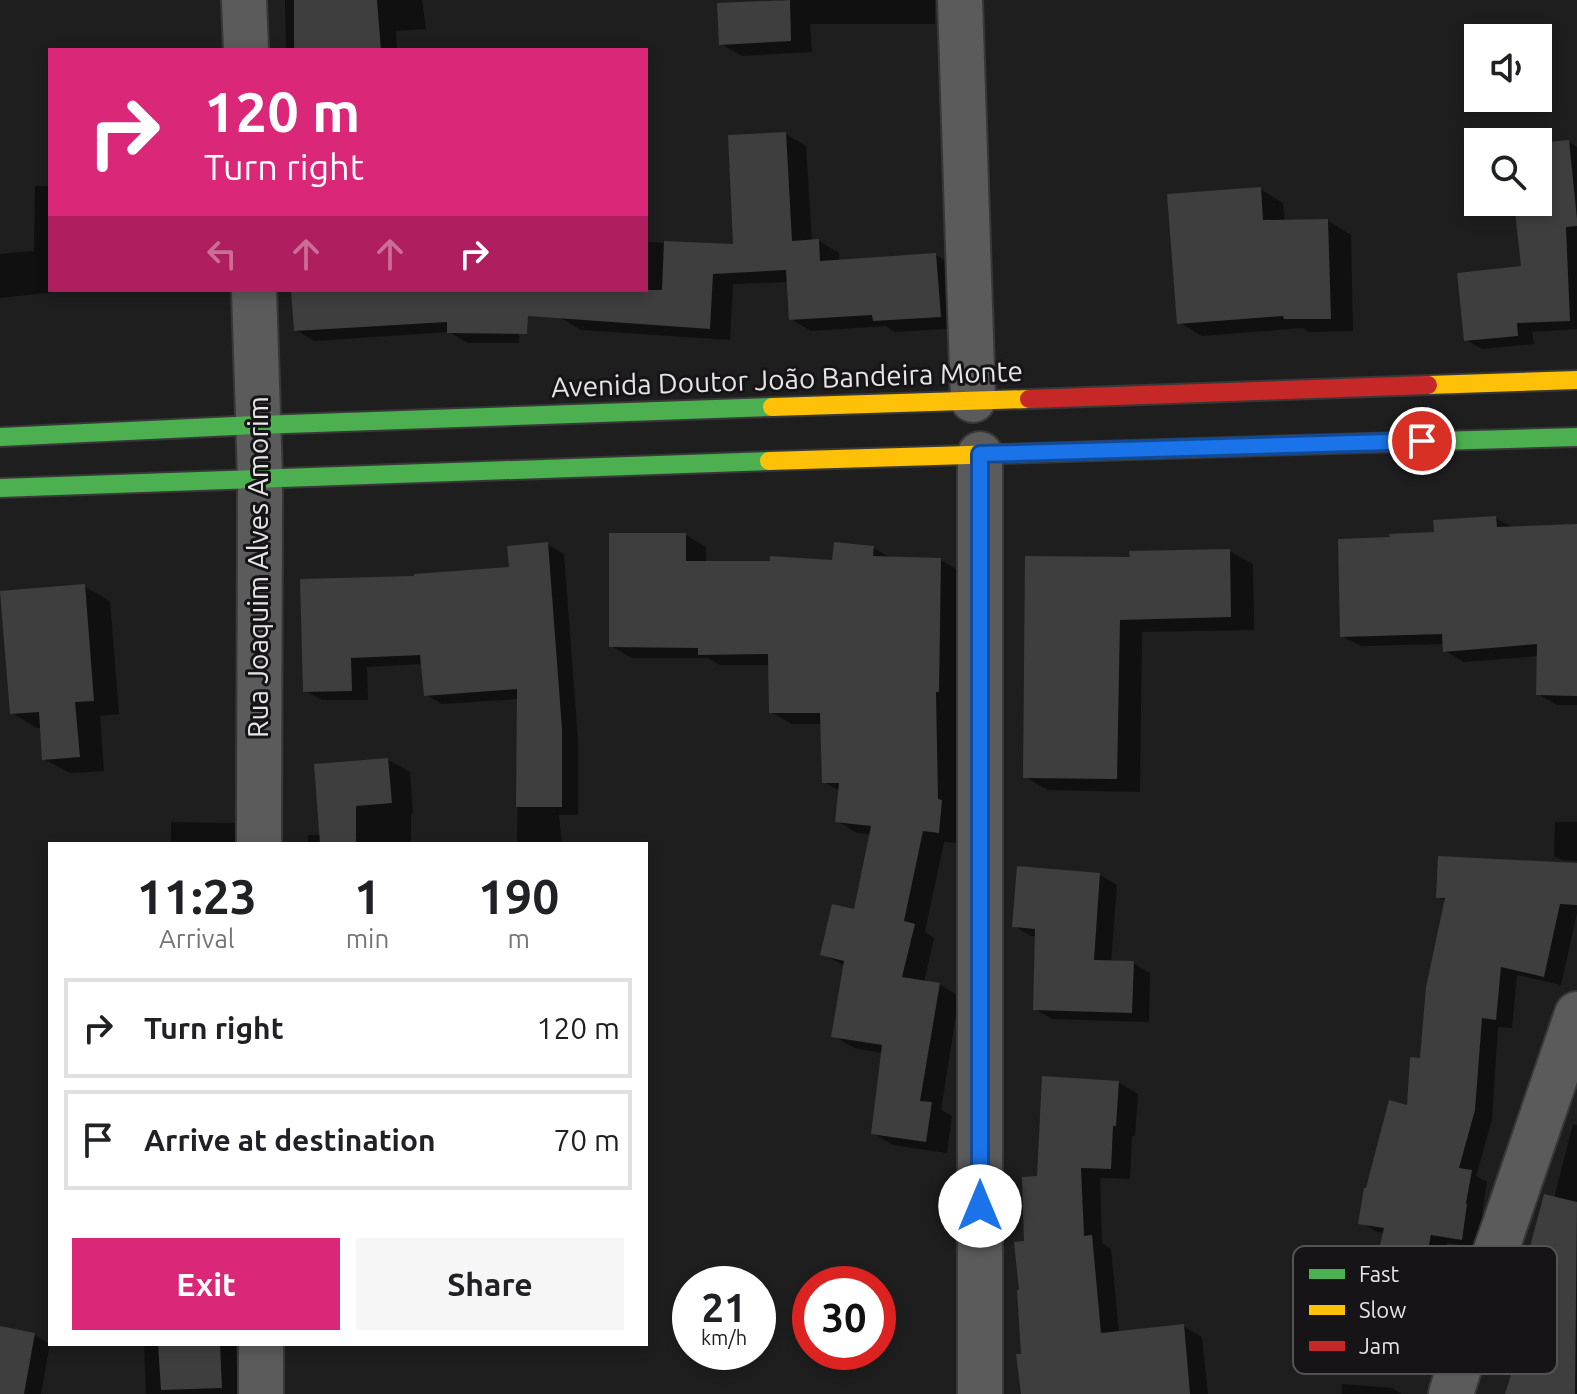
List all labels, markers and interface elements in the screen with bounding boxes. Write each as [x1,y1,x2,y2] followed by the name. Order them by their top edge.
[1464,24,1552,216] map controls
[1464,24,1552,112] button: sound
[72,80,176,184] icon: right
[204,80,360,143] text: 120 m
[1464,128,1552,216] button: search
[204,146,364,187] text: Turn right
[200,232,244,276] icon: left
[284,232,328,276] icon: ahead
[368,232,412,276] icon: ahead
[452,232,496,276] icon: right
[551,355,1023,402] street label: Avenida Doutor João Bandeira Monte
[242,396,273,738] street label: Rua Joaquim Alves Amorim
[1388,407,1456,475] pin
[1400,419,1444,463] icon: arrive
[137,869,257,923] text: 11:23
[354,869,381,923] text: 1
[478,869,559,923] text: 190
[159,924,235,953] text: Arrival
[346,924,389,953] text: min
[507,924,530,953] text: m
[76,1006,120,1050] icon: right
[144,1011,284,1045] text: Turn right
[536,1011,620,1045] text: 120 m
[76,1118,120,1162] icon: arrive
[144,1123,436,1157] text: Arrive at destination
[553,1123,620,1157] text: 70 m
[938,1164,1022,1248] position arrow
[72,1238,340,1330] button: Exit
[356,1238,624,1330] button: Share
[1293,1246,1557,1374] legend
[1359,1261,1400,1286] text: Fast
[792,1266,896,1370] speed limit sign: 30
[701,1285,747,1330] text: 21
[1359,1297,1406,1322] text: Slow
[701,1326,747,1349] text: km/h
[1359,1333,1400,1358] text: Jam

